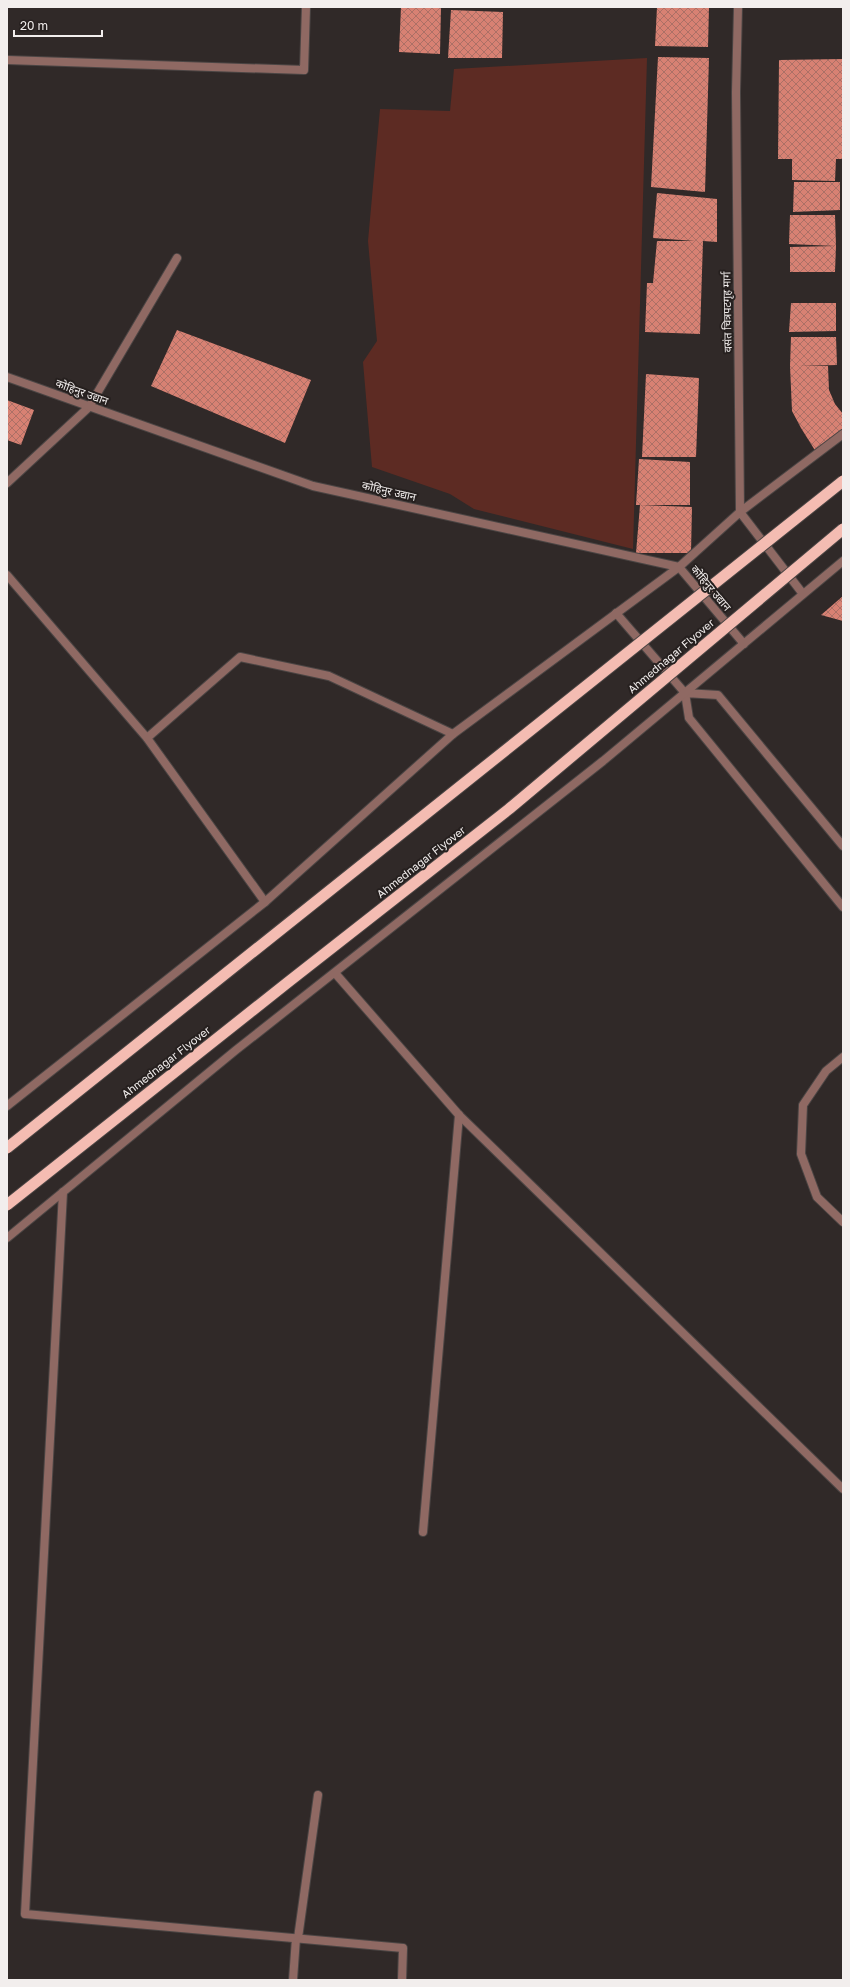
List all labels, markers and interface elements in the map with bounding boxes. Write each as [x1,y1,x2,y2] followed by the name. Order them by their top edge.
[14,12,102,38] scale bar
[20,18,48,33] text: 20 m
[719,271,735,352] street label: वसंत चित्रपटगृह मार्ग
[54,376,111,408] street label: कोहिनुर उद्यान
[361,478,418,504] street label: कोहिनुर उद्यान
[688,562,735,614] street label: कोहिनुर उद्यान
[625,615,717,696] street label: Ahmednagar Flyover
[374,823,468,900] street label: Ahmednagar Flyover
[119,1023,213,1100] street label: Ahmednagar Flyover

